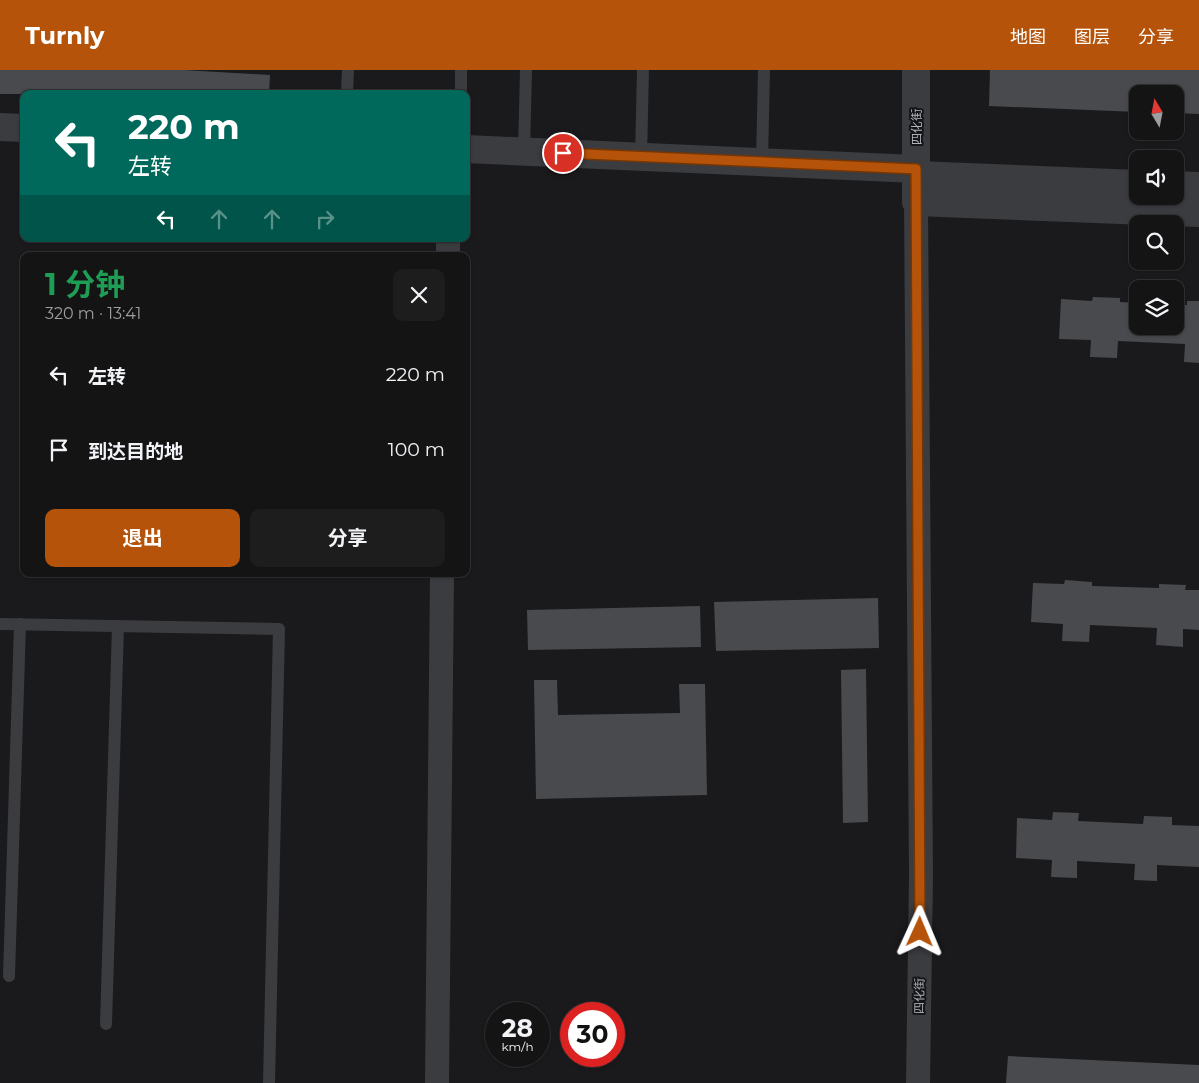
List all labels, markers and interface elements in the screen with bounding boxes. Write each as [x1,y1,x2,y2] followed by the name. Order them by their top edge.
[25,21,104,50] text: Turnly
[1010,26,1046,48] text: 地图
[1074,26,1110,48] text: 图层
[1138,26,1174,48] text: 分享
[1129,85,1184,140] north arrow
[1129,85,1184,335] map controls
[128,105,240,148] text: 220 m
[909,109,924,145] street label: 四化街
[45,110,110,175] icon: left
[542,132,584,174] pin
[549,139,577,167] icon: arrive
[1129,150,1184,205] button: sound
[128,153,172,180] text: 左转
[152,205,180,233] icon: left
[205,205,233,233] icon: ahead
[258,205,286,233] icon: ahead
[311,205,339,233] icon: right
[1129,215,1184,270] button: search
[45,266,125,303] text: 1 分钟
[393,269,445,321] button: close
[1129,280,1184,335] button: layers
[45,304,141,323] text: 320 m · 13:41
[45,361,73,389] icon: left
[386,363,445,386] text: 220 m
[88,365,126,388] text: 左转
[45,436,73,464] icon: arrive
[388,438,445,461] text: 100 m
[88,440,183,463] text: 到达目的地
[45,509,240,567] button: 退出
[250,509,445,567] button: 分享
[893,905,945,957] position arrow
[911,978,927,1014] street label: 四化街
[560,1002,625,1067] speed limit sign: 30
[502,1013,533,1043] text: 28
[501,1039,534,1054] text: km/h

